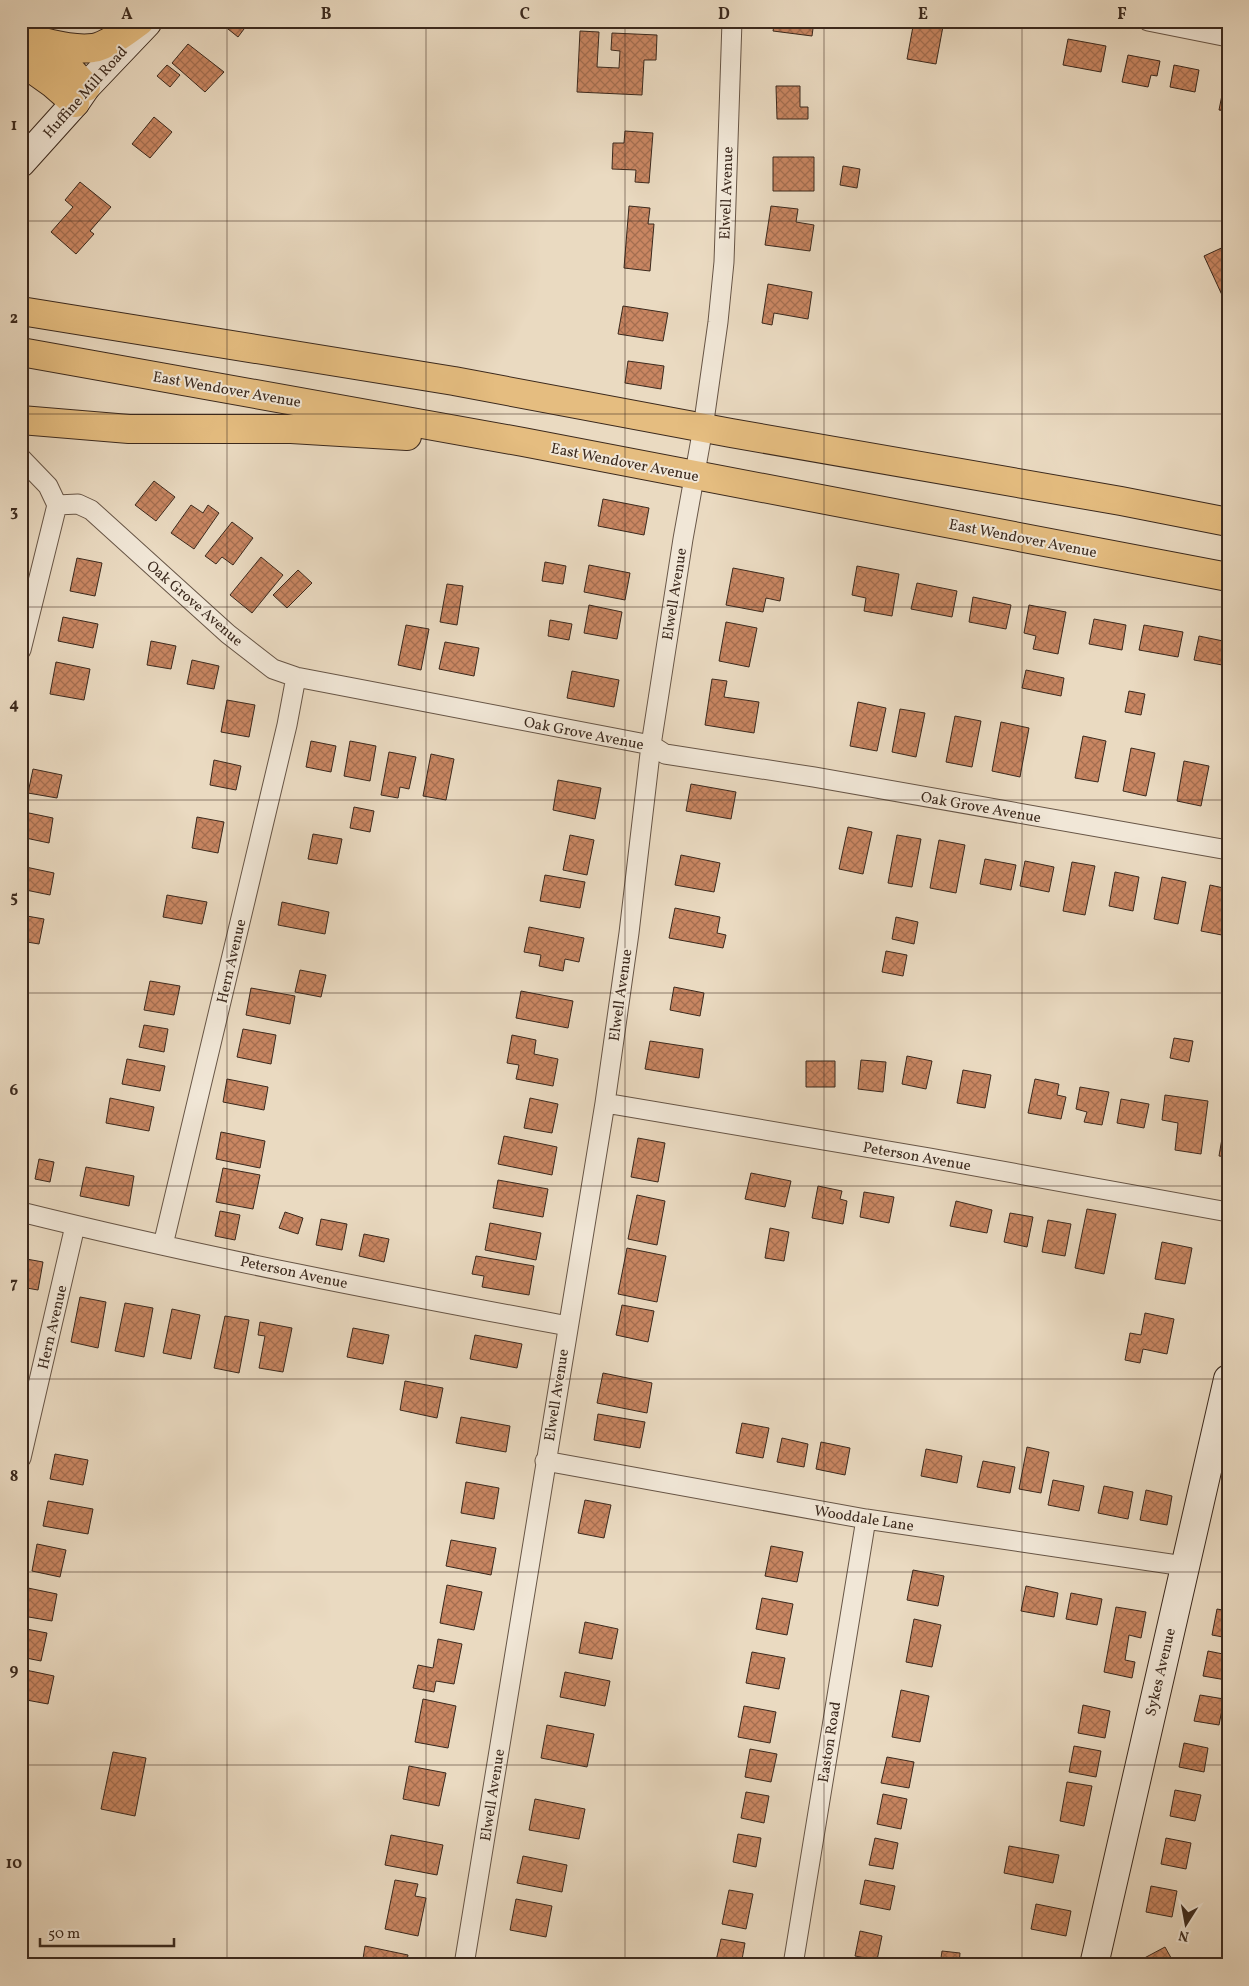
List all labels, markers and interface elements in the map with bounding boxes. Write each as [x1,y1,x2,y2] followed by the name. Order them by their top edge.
[121,4,133,26] text: A
[321,4,332,26] text: B
[520,4,530,26] text: C
[718,4,730,26] text: D
[918,4,928,26] text: E
[1117,4,1127,26] text: F
[39,42,133,144] street label: Huffine Mill Road
[11,115,17,137] text: 1
[715,146,740,240] street label: Elwell Avenue
[10,308,18,330] text: 2
[151,367,303,414] street label: East Wendover Avenue
[549,439,700,488] street label: East Wendover Avenue
[10,501,18,523] text: 3
[947,515,1098,564] street label: East Wendover Avenue
[658,547,693,642] street label: Elwell Avenue
[141,556,247,652] street label: Oak Grove Avenue
[9,694,19,716] text: 4
[522,713,645,756] street label: Oak Grove Avenue
[919,788,1042,829] street label: Oak Grove Avenue
[10,887,18,909] text: 5
[213,917,252,1005] street label: Hern Avenue
[605,948,638,1043] street label: Elwell Avenue
[10,1080,19,1102] text: 6
[861,1138,972,1177] street label: Peterson Avenue
[238,1252,349,1295] street label: Peterson Avenue
[10,1273,18,1295] text: 7
[34,1283,73,1371] street label: Hern Avenue
[540,1348,575,1443] street label: Elwell Avenue
[10,1466,18,1488] text: 8
[812,1501,915,1538] street label: Wooddale Lane
[1141,1626,1182,1719] street label: Sykes Avenue
[10,1660,19,1682] text: 9
[814,1700,847,1784] street label: Easton Road
[476,1748,511,1843] street label: Elwell Avenue
[6,1853,22,1875] text: 10
[1162,1898,1212,1948] north arrow
[40,1916,174,1948] scale bar
[48,1924,80,1945] text: 50 m
[1177,1925,1191,1946] text: N

